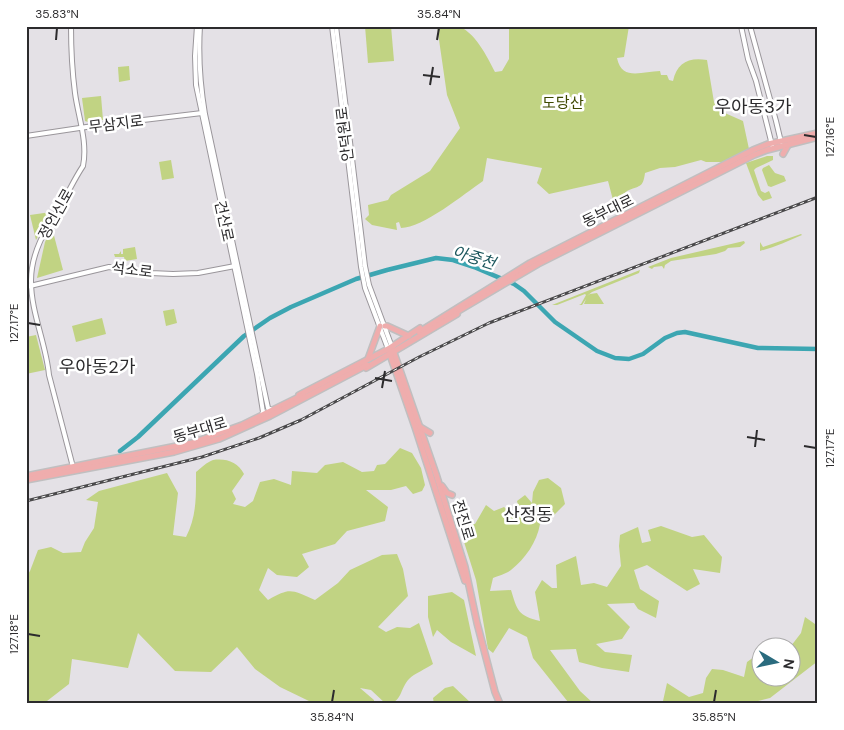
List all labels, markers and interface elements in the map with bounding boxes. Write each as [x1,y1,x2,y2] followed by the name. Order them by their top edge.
[35,6,79,22] text: 35.83°N
[417,6,461,22] text: 35.84°N
[542,93,584,113] park label: 도당산
[715,95,792,119] district label: 우아동3가
[332,105,358,163] street label: 안덕원로
[87,111,145,137] street label: 무삼지로
[822,117,838,157] text: 127.16°E
[34,185,78,243] street label: 정언신로
[579,190,637,232] street label: 동부대로
[210,199,238,243] street label: 건산로
[450,241,500,275] water label: 아중천
[110,258,154,282] street label: 석소로
[6,303,22,343] text: 127.17°E
[59,355,136,379] district label: 우아동2가
[171,412,229,448] street label: 동부대로
[822,428,838,468] text: 127.17°E
[447,497,479,543] street label: 전진로
[503,503,553,527] district label: 산정동
[6,614,22,654] text: 127.18°E
[752,638,802,688] north arrow
[779,658,799,670] text: N
[310,709,354,725] text: 35.84°N
[692,709,736,725] text: 35.85°N

